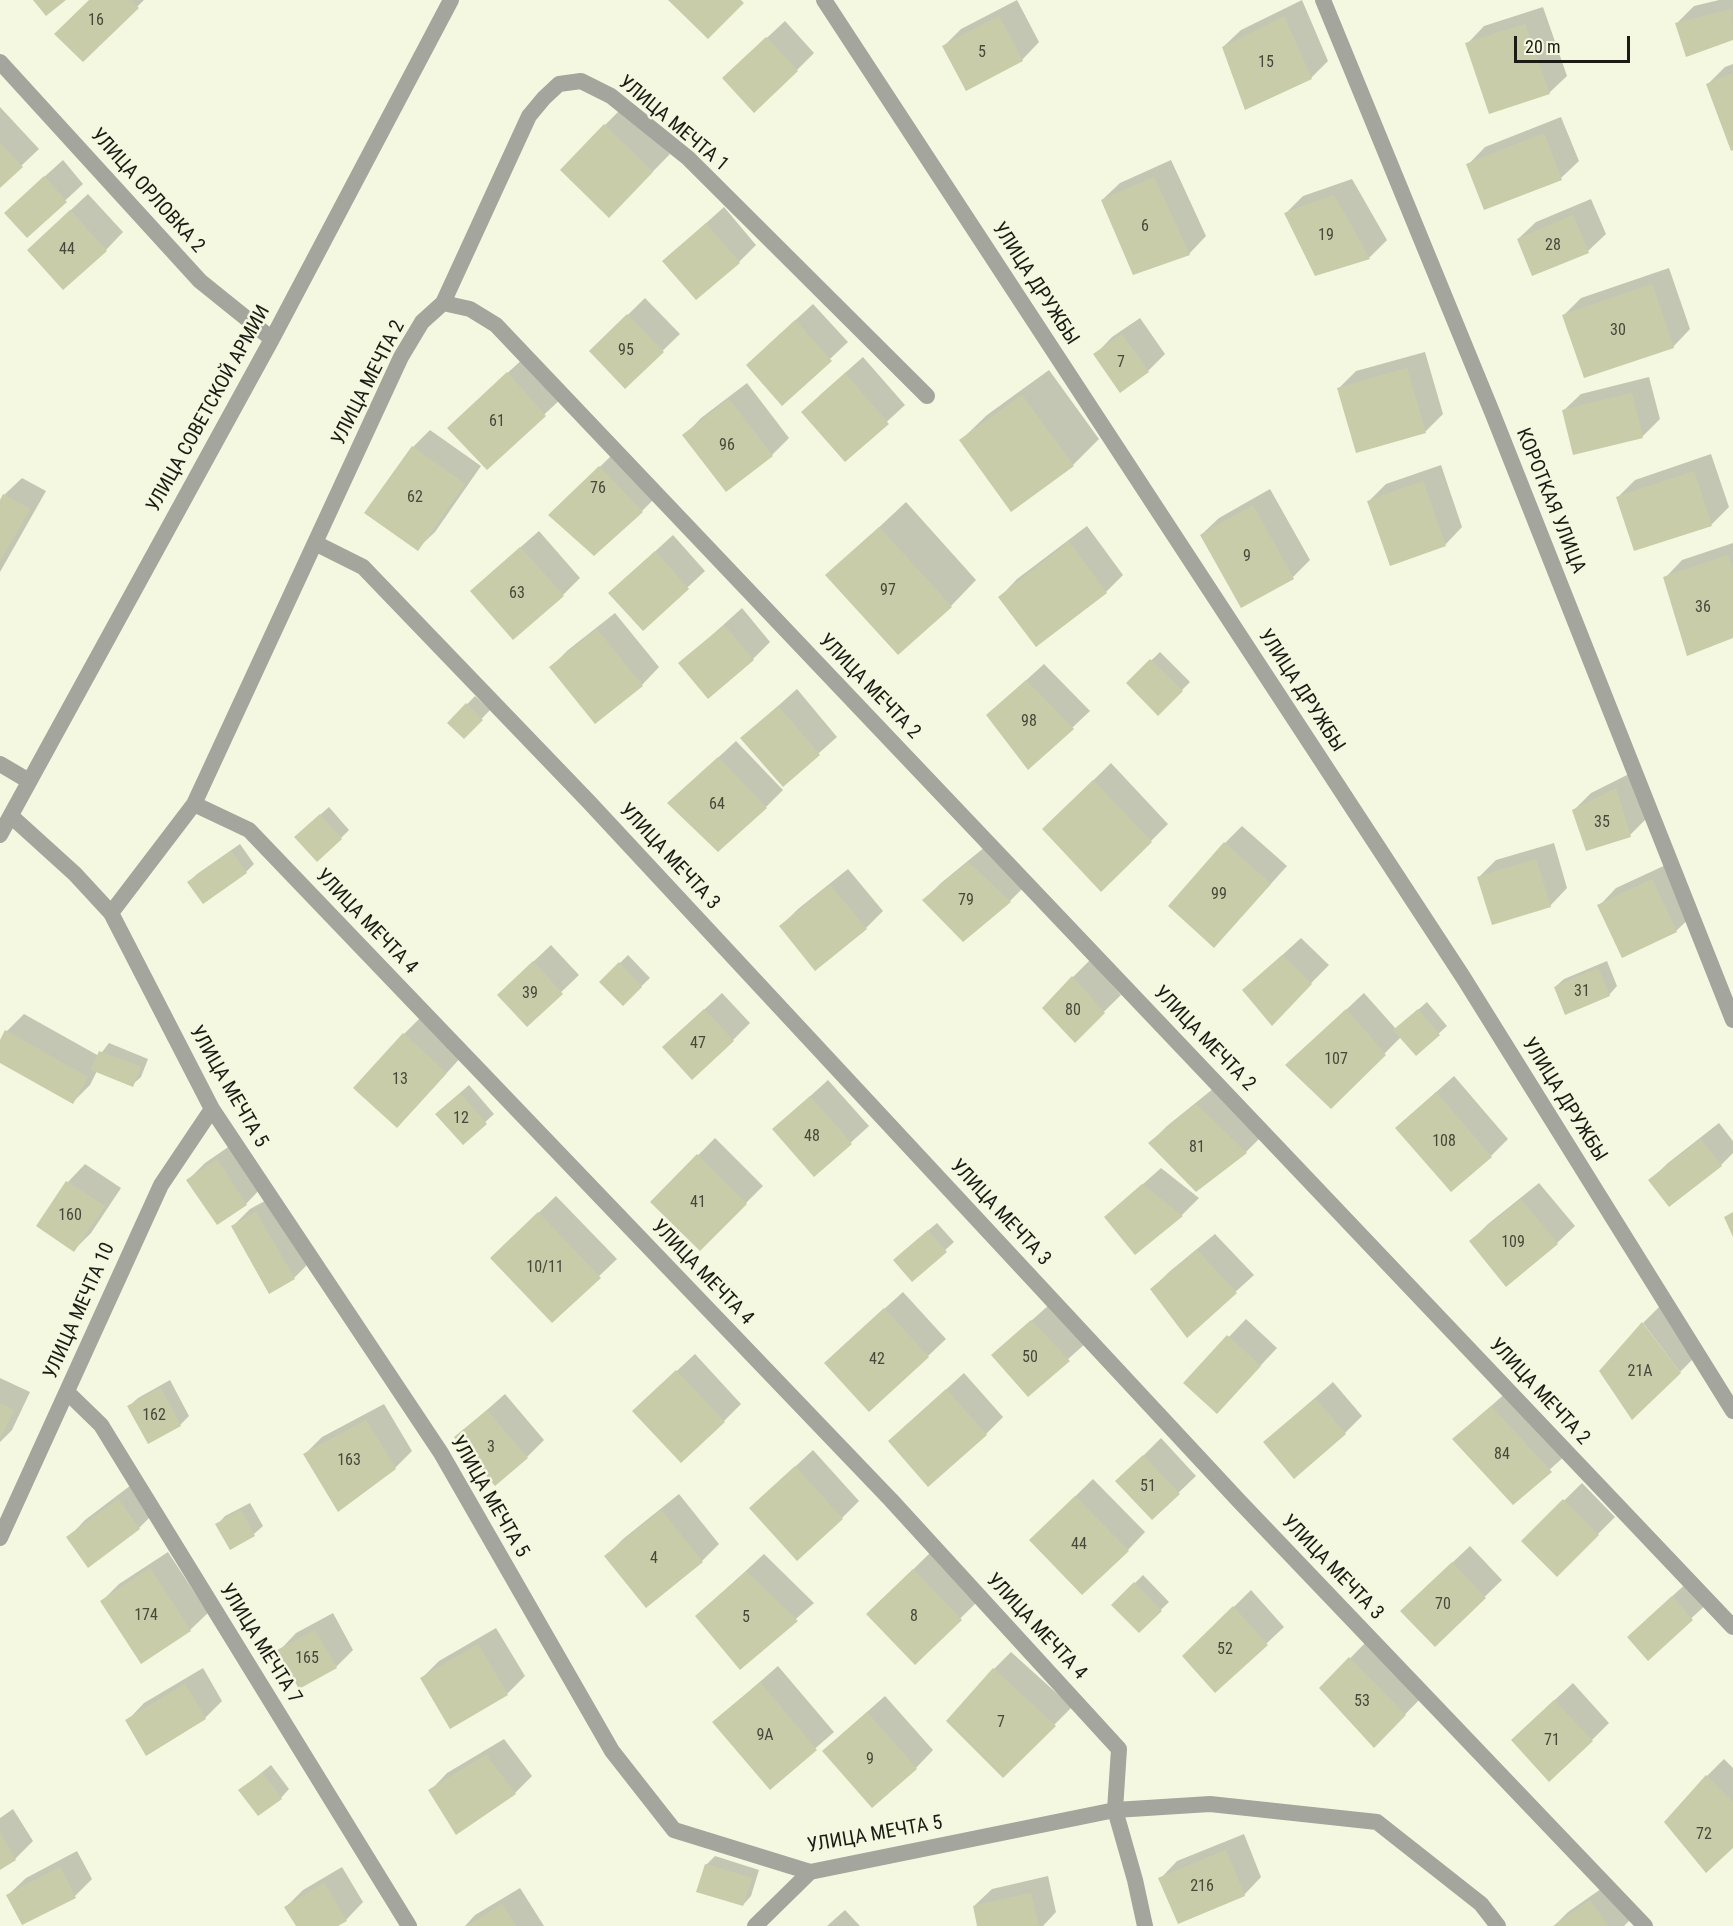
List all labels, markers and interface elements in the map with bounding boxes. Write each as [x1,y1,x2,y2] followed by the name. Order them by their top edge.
[88,11,104,31] house number: 16
[1517,24,1632,62] scale bar
[1525,36,1560,57] text: 20 m
[978,43,986,63] house number: 5
[1258,53,1274,73] house number: 15
[613,71,733,177] street label: УЛИЦА МЕЧТА 1
[85,124,209,258] street label: УЛИЦА ОРЛОВКА 2
[1141,217,1149,237] house number: 6
[986,218,1084,350] street label: УЛИЦА ДРУЖБЫ
[1318,226,1334,246] house number: 19
[1545,236,1561,256] house number: 28
[59,240,75,260] house number: 44
[142,301,276,517] street label: УЛИЦА СОВЕТСКОЙ АРМИИ
[327,317,411,449] street label: УЛИЦА МЕЧТА 2
[1610,321,1626,341] house number: 30
[618,341,634,361] house number: 95
[1117,353,1125,373] house number: 7
[489,412,505,432] house number: 61
[1510,425,1590,577] street label: КОРОТКАЯ УЛИЦА
[719,436,735,456] house number: 96
[590,479,606,499] house number: 76
[407,488,423,508] house number: 62
[1243,547,1251,567] house number: 9
[880,581,896,601] house number: 97
[509,584,525,604] house number: 63
[1695,598,1711,618] house number: 36
[1252,625,1350,757] street label: УЛИЦА ДРУЖБЫ
[813,630,925,744] street label: УЛИЦА МЕЧТА 2
[1021,712,1037,732] house number: 98
[709,795,725,815] house number: 64
[614,799,724,915] street label: УЛИЦА МЕЧТА 3
[1594,813,1610,833] house number: 35
[310,865,422,979] street label: УЛИЦА МЕЧТА 4
[1211,885,1227,905] house number: 99
[958,891,974,911] house number: 79
[1148,982,1260,1096] street label: УЛИЦА МЕЧТА 2
[1574,982,1590,1002] house number: 31
[522,984,538,1004] house number: 39
[1065,1001,1081,1021] house number: 80
[183,1022,273,1152] street label: УЛИЦА МЕЧТА 5
[690,1034,706,1054] house number: 47
[1516,1034,1612,1166] street label: УЛИЦА ДРУЖБЫ
[1324,1050,1348,1070] house number: 107
[392,1070,408,1090] house number: 13
[453,1109,469,1129] house number: 12
[804,1127,820,1147] house number: 48
[1432,1132,1456,1152] house number: 108
[1189,1138,1205,1158] house number: 81
[945,1155,1055,1271] street label: УЛИЦА МЕЧТА 3
[690,1193,706,1213] house number: 41
[58,1206,82,1226] house number: 160
[646,1216,758,1330] street label: УЛИЦА МЕЧТА 4
[1501,1233,1525,1253] house number: 109
[39,1239,121,1383] street label: УЛИЦА МЕЧТА 10
[526,1258,564,1278] house number: 10/11
[1484,1334,1594,1450] street label: УЛИЦА МЕЧТА 2
[1022,1348,1038,1368] house number: 50
[869,1350,885,1370] house number: 42
[1627,1362,1653,1382] house number: 21А
[142,1406,166,1426] house number: 162
[444,1432,534,1562] street label: УЛИЦА МЕЧТА 5
[487,1438,495,1458] house number: 3
[1494,1445,1510,1465] house number: 84
[337,1451,361,1471] house number: 163
[1140,1477,1156,1497] house number: 51
[1276,1511,1388,1625] street label: УЛИЦА МЕЧТА 3
[1071,1535,1087,1555] house number: 44
[650,1549,658,1569] house number: 4
[981,1569,1091,1685] street label: УЛИЦА МЕЧТА 4
[214,1580,306,1708] street label: УЛИЦА МЕЧТА 7
[1435,1595,1451,1615] house number: 70
[134,1606,158,1626] house number: 174
[910,1607,918,1627] house number: 8
[742,1608,750,1628] house number: 5
[1217,1640,1233,1660] house number: 52
[295,1649,319,1669] house number: 165
[1354,1692,1370,1712] house number: 53
[997,1713,1005,1733] house number: 7
[756,1726,774,1746] house number: 9А
[1544,1731,1560,1751] house number: 71
[866,1750,874,1770] house number: 9
[806,1811,944,1859] street label: УЛИЦА МЕЧТА 5
[1696,1825,1712,1845] house number: 72
[1190,1877,1214,1897] house number: 216

